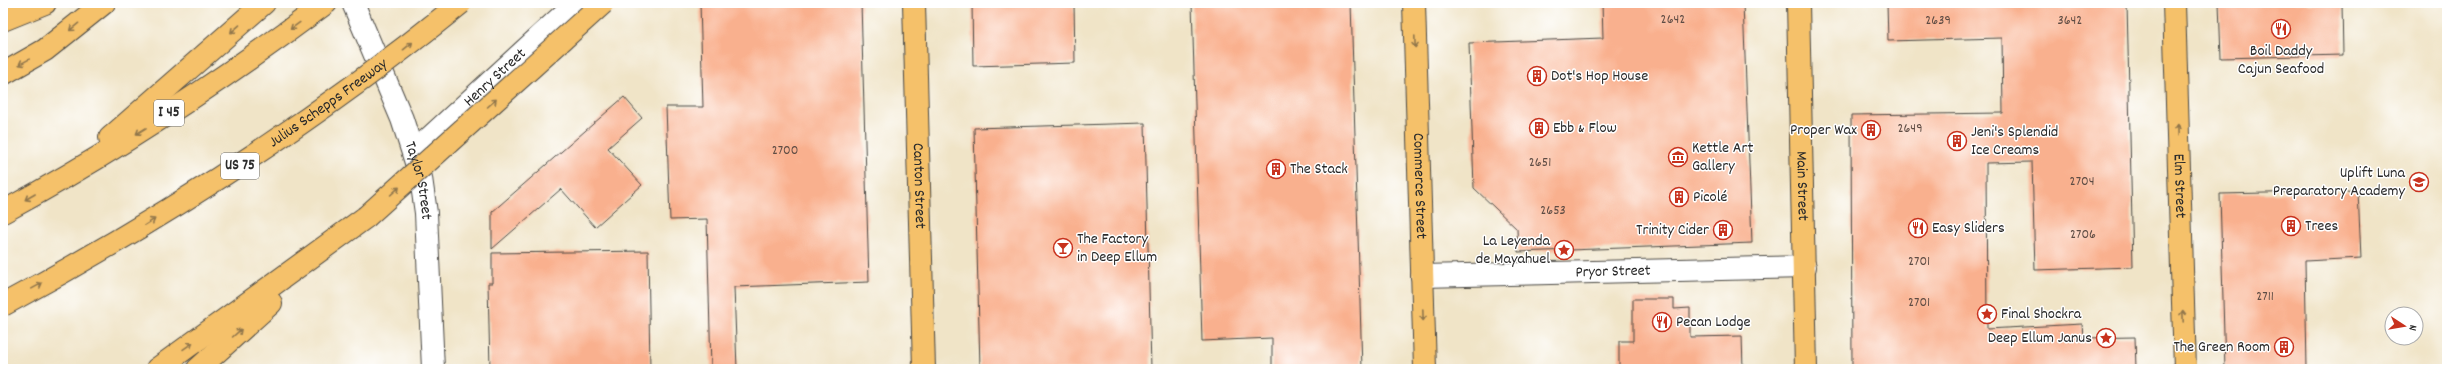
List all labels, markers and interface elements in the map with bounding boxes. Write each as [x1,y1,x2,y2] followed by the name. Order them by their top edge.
[1661,10,1685,30] house number: 2642
[1925,11,1951,31] house number: 2639
[2057,11,2083,31] house number: 3642
[2270,18,2292,40] restaurant icon: Boil Daddy Cajun Seafood
[69,22,80,31] one-way arrow
[290,22,301,30] one-way arrow
[229,24,240,33] one-way arrow
[1411,35,1419,48] one-way arrow
[2238,40,2324,81] place label: Boil Daddy Cajun Seafood
[402,41,413,50] one-way arrow
[459,43,531,112] street label: Henry Street
[264,52,393,154] street label: Julius Schepps Freeway
[18,59,30,67] one-way arrow
[1526,65,1548,87] building icon: Dot's Hop House
[1551,65,1648,88] place label: Dot's Hop House
[486,99,497,108] one-way arrow
[154,100,184,126] road number: I 45
[1528,117,1550,139] building icon: Ebb & Flow
[1553,117,1617,140] place label: Ebb & Flow
[1790,119,1857,142] place label: Proper Wax
[1860,119,1882,141] building icon: Proper Wax
[1897,119,1923,139] house number: 2649
[1971,121,2058,162] place label: Jeni's Splendid Ice Creams
[2174,124,2182,137] one-way arrow
[135,127,147,135] one-way arrow
[1946,130,1968,152] building icon: Jeni's Splendid Ice Creams
[1406,133,1433,239] street label: Commerce Street
[1692,137,1753,178] place label: Kettle Art Gallery
[398,138,438,220] street label: Taylor Street
[772,141,798,161] house number: 2700
[906,143,932,229] street label: Canton Street
[1667,146,1689,168] museum icon: Kettle Art Gallery
[1790,151,1814,221] street label: Main Street
[221,153,259,179] road number: US 75
[1529,153,1551,173] house number: 2651
[2167,153,2192,219] street label: Elm Street
[1265,158,1287,180] building icon: The Stack
[1290,158,1348,181] place label: The Stack
[2273,162,2406,203] place label: Uplift Luna Preparatory Academy
[2408,171,2430,193] school or university icon: Uplift Luna Preparatory Academy
[2070,172,2094,192] house number: 2704
[390,186,400,195] one-way arrow
[1668,186,1690,208] building icon: Picolé
[1693,186,1728,209] place label: Picolé
[24,194,36,202] one-way arrow
[1540,201,1566,221] house number: 2653
[2280,215,2302,237] building icon: Trees
[2305,215,2338,238] place label: Trees
[1907,217,1929,239] restaurant icon: Easy Sliders
[1932,217,2005,240] place label: Easy Sliders
[144,218,155,226] one-way arrow
[1636,219,1709,242] place label: Trinity Cider
[1712,219,1734,241] building icon: Trinity Cider
[2070,225,2096,245] house number: 2706
[1077,228,1157,269] place label: The Factory in Deep Ellum
[1476,230,1550,271] place label: La Leyenda de Mayahuel
[1052,237,1074,259] bar icon: The Factory in Deep Ellum
[1553,239,1575,261] place icon: La Leyenda de Mayahuel
[1908,252,1930,272] house number: 2701
[1575,259,1651,284] street label: Pryor Street
[31,282,43,290] one-way arrow
[2256,287,2274,307] house number: 2711
[1908,293,1930,313] house number: 2701
[1976,303,1998,325] place icon: Final Shockra
[2001,303,2082,326] place label: Final Shockra
[2384,306,2424,346] north arrow
[1419,308,1427,321] one-way arrow
[2180,310,2187,323] one-way arrow
[1651,311,1673,333] restaurant icon: Pecan Lodge
[1676,311,1751,334] place label: Pecan Lodge
[2403,323,2420,333] text: N
[1988,327,2092,350] place label: Deep Ellum Janus
[2095,327,2117,349] place icon: Deep Ellum Janus
[232,328,242,338] one-way arrow
[2173,336,2270,359] place label: The Green Room
[2273,336,2295,358] building icon: The Green Room
[183,342,194,350] one-way arrow

